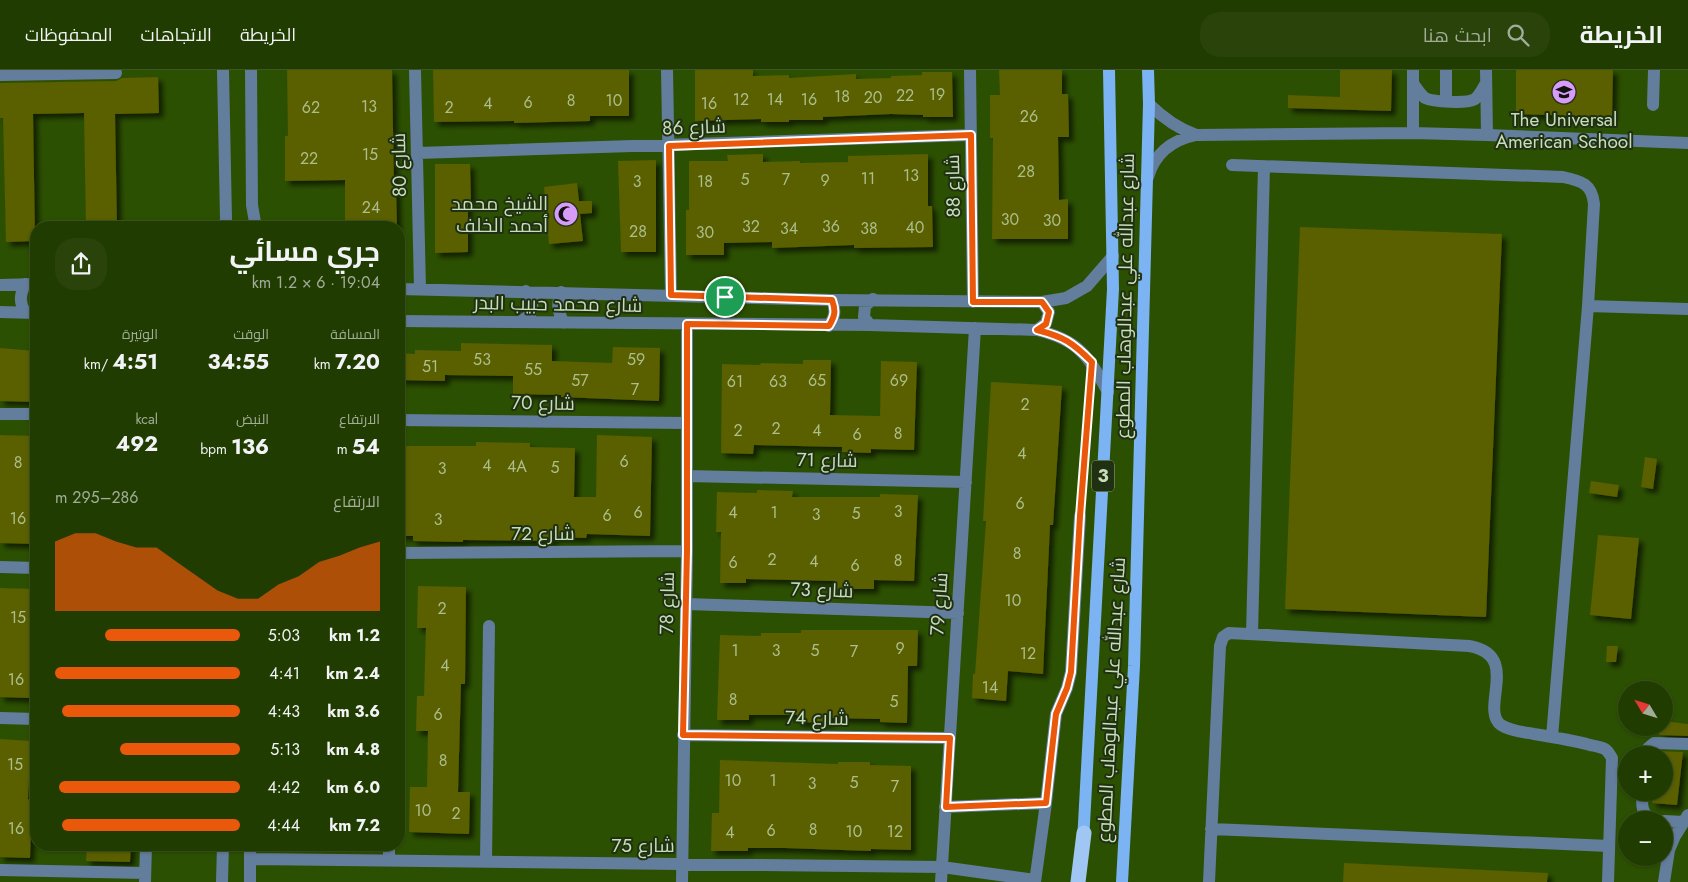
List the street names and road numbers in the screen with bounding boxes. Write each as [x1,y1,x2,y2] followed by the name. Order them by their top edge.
[662,112,726,142] street label: شارع 86
[385,133,413,197] street label: شارع 80
[1109,153,1142,439] street label: شارع عبدالله علي عبدالوهاب المطوع
[939,154,967,218] street label: شارع 88
[472,289,643,319] street label: شارع محمد حبيب البدر
[511,389,575,417] street label: شارع 70
[796,446,858,474] street label: شارع 71
[1092,461,1114,492] road number: 3
[511,520,575,547] street label: شارع 72
[1090,557,1133,844] street label: شارع عبدالله علي عبدالوهاب المطوع
[653,571,681,635] street label: شارع 78
[923,571,955,637] street label: شارع 79
[790,575,854,605] street label: شارع 73
[785,704,849,732] street label: شارع 74
[611,832,675,859] street label: شارع 75

